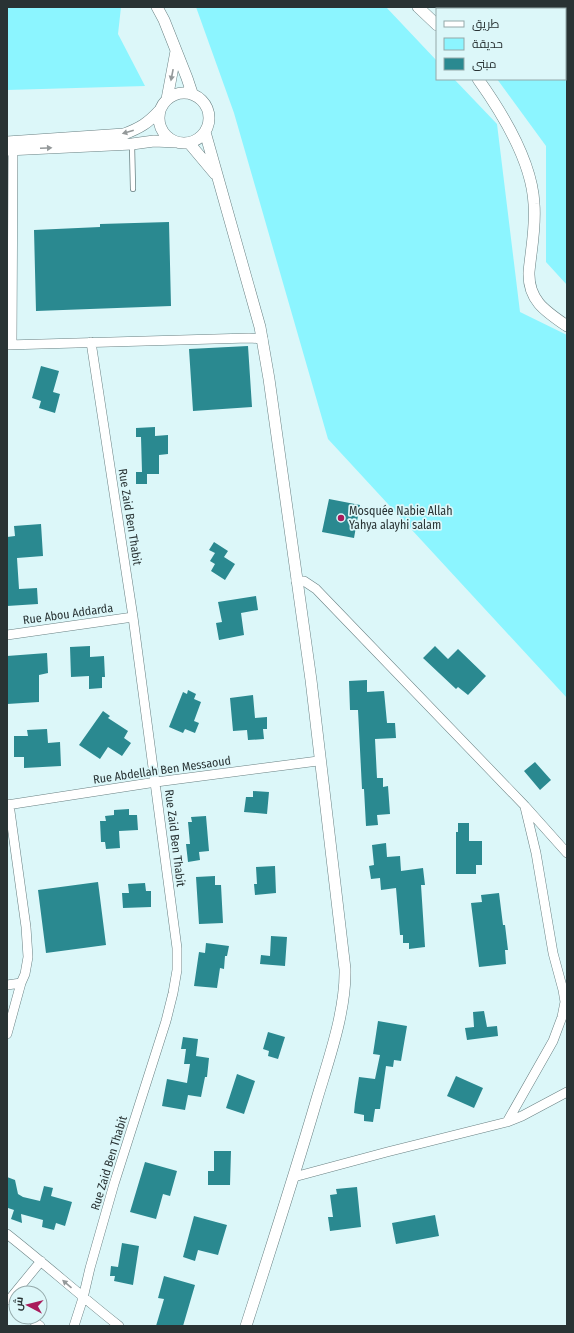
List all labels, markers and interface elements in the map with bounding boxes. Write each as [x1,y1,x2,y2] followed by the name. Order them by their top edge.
[436,8,566,80] legend
[472,17,500,31] text: طريق
[472,37,503,51] text: حديقة
[472,57,497,71] text: مبنى
[168,69,174,81] one-way arrow
[122,129,134,135] one-way arrow
[40,145,52,152] one-way arrow
[115,468,145,567] street label: Rue Zaid Ben Thabit
[349,504,452,532] place label: Mosquée Nabie Allah Yahya alayhi salam
[336,513,346,523] marker: Mosquée Nabie Allah Yahya alayhi salam
[22,601,114,627] street label: Rue Abou Addarda
[92,753,232,787] street label: Rue Abdellah Ben Messaoud
[162,789,188,888] street label: Rue Zaid Ben Thabit
[88,1114,130,1212] street label: Rue Zaid Ben Thabit
[62,1279,72,1288] one-way arrow
[8,1285,48,1325] north arrow
[11,1296,26,1312] text: ش

